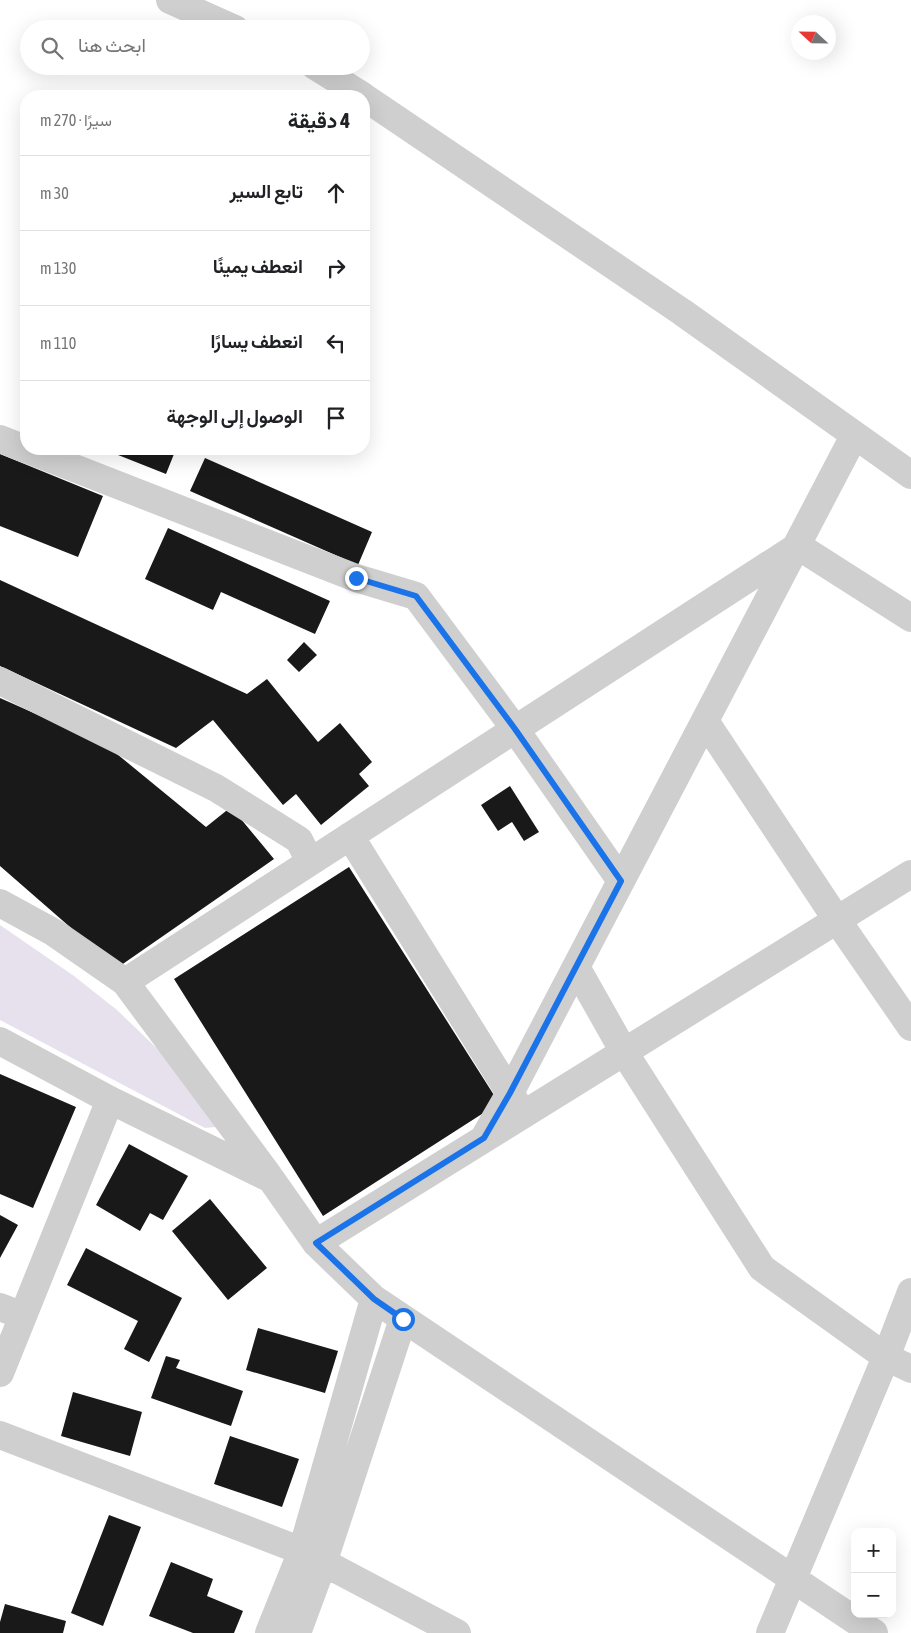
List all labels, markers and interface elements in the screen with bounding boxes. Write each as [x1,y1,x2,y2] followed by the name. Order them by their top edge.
[791,15,836,60] north arrow
[20,20,370,75] search box
[38,34,66,62] icon: search
[78,34,146,56] text: ابحث هنا
[288,108,350,132] text: 4 دقيقة
[40,111,112,129] text: سيرًا · 270 m
[322,179,350,207] icon: ahead
[230,180,303,202] text: تابع السير
[40,184,69,202] text: 30 m
[322,254,350,282] icon: right
[213,255,303,277] text: انعطف يمينًا
[40,259,76,277] text: 130 m
[322,329,350,357] icon: left
[210,330,303,352] text: انعطف يسارًا
[40,334,76,352] text: 110 m
[322,404,350,432] icon: arrive
[166,405,303,427] text: الوصول إلى الوجهة
[345,567,368,590] route end
[392,1308,415,1331] route start
[851,1528,896,1618] map controls
[851,1528,896,1573] button: +
[851,1573,896,1618] button: −

